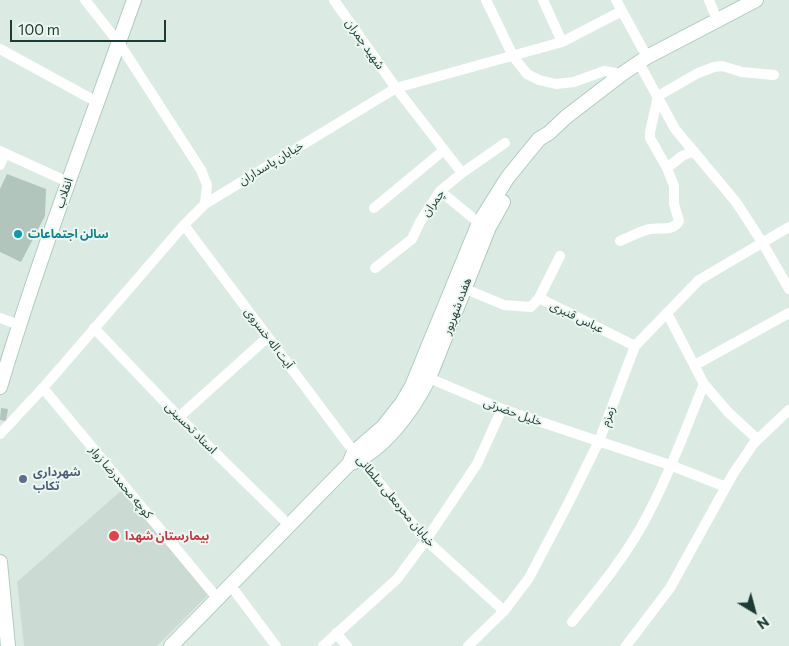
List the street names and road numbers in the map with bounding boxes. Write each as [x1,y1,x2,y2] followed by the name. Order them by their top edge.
[342,16,388,72] street label: شهید چمران
[236,138,306,188] street label: خیابان پاسداران
[52,176,76,210] street label: انقلاب
[418,187,448,219] street label: چمران
[440,275,474,337] street label: هفده شهریور
[548,298,606,336] street label: عباس قنبری
[241,305,297,371] street label: آیت اله خسروی
[482,395,544,429] street label: خلیل حضرتی
[162,399,220,457] street label: استاد تحسینی
[598,404,618,428] street label: زمزم
[86,443,156,521] street label: کوچه محمدرضا زوار
[354,452,438,550] street label: خیابان محرمعلی سلطانی

